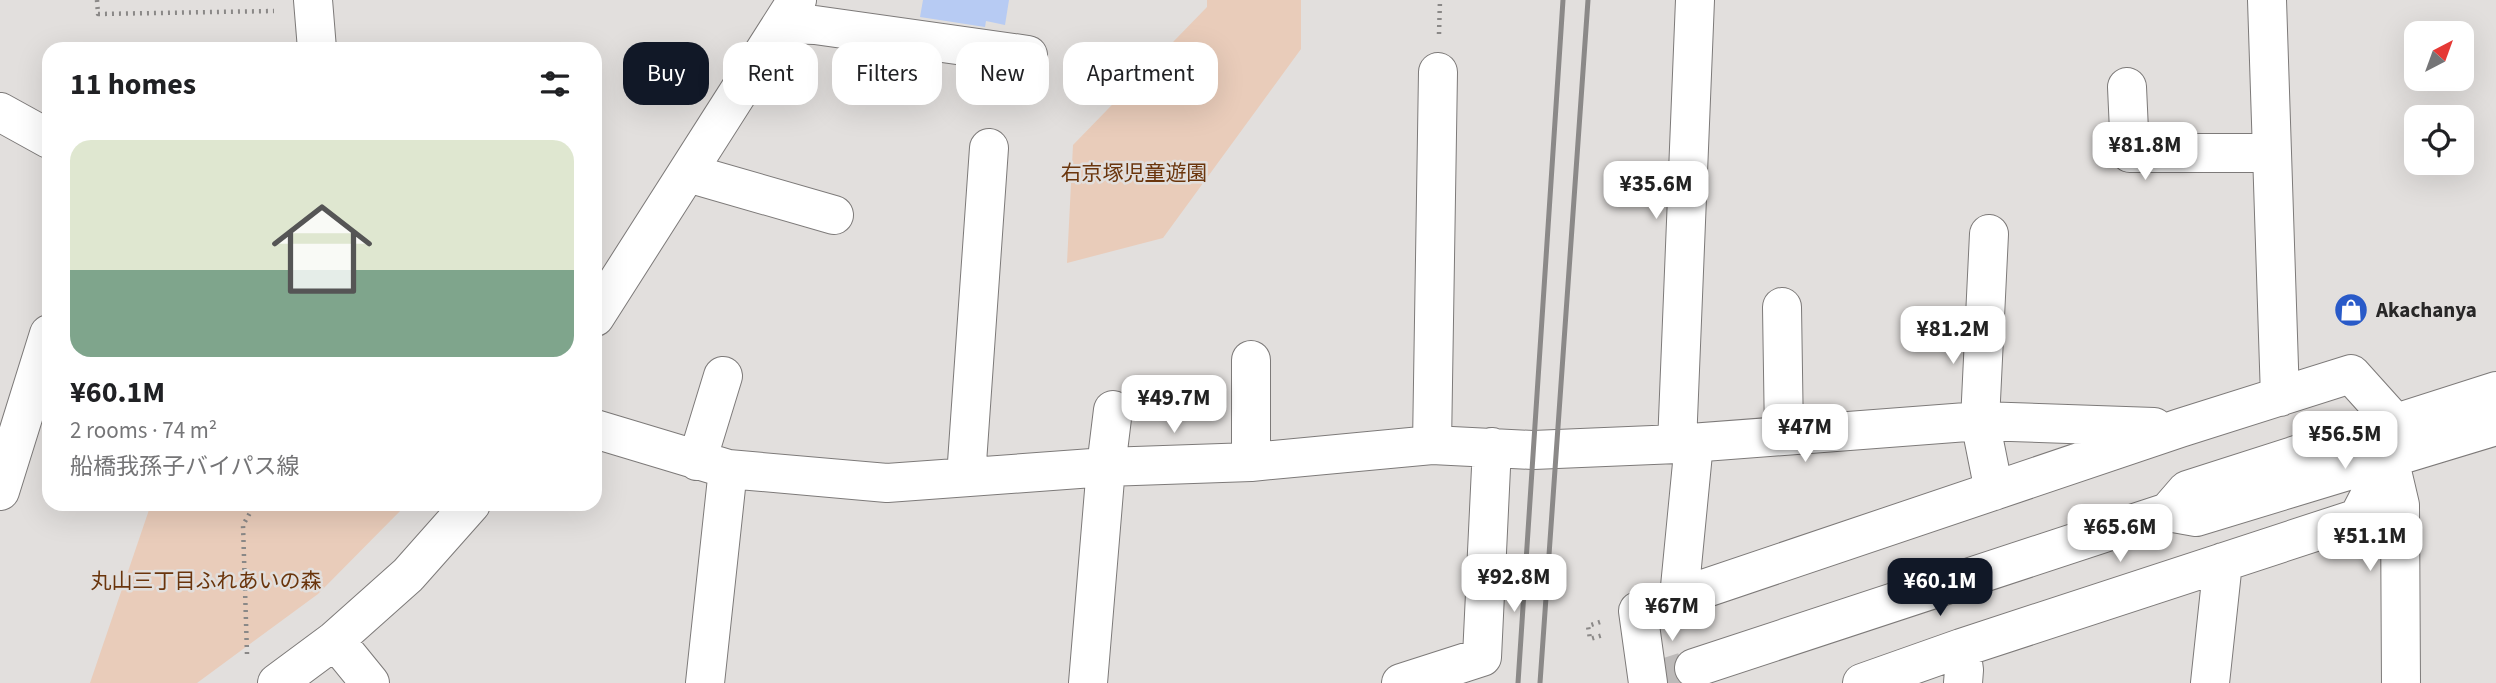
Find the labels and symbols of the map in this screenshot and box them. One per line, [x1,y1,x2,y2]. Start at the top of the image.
north arrow [2404,21,2474,91]
pin: ¥81.8M [2088,122,2202,182]
park label: 右京塚児童遊園 [1061,158,1208,188]
pin: ¥35.6M [1599,162,1713,221]
shop icon: Akachanya [2332,291,2370,329]
place label: Akachanya [2375,295,2477,325]
pin: ¥81.2M [1896,306,2010,366]
pin: ¥49.7M [1117,376,1231,435]
pin: ¥47M [1764,405,1846,464]
pin: ¥56.5M [2288,412,2402,471]
pin: ¥65.6M [2063,504,2177,564]
pin: ¥51.1M [2313,514,2427,573]
pin: ¥92.8M [1457,554,1571,614]
pin: ¥60.1M [1883,558,1997,618]
park label: 丸山三丁目ふれあいの森 [91,566,322,596]
pin: ¥67M [1631,584,1713,643]

